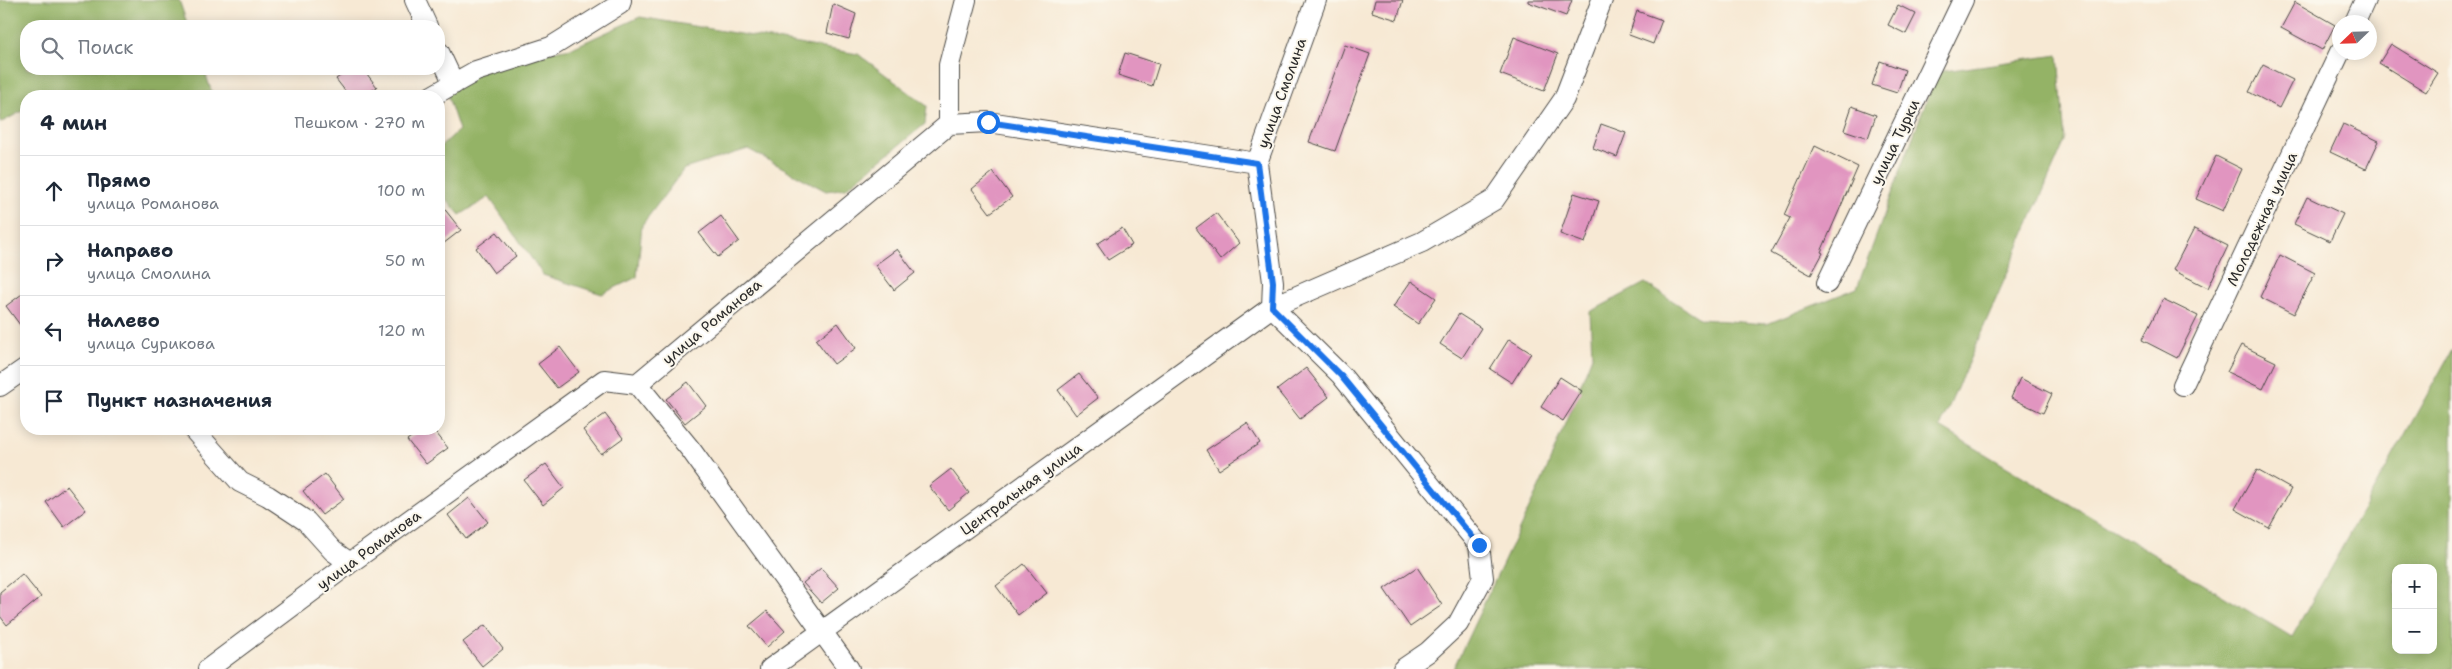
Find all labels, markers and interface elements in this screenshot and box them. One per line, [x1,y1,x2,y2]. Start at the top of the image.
north arrow [2332,15,2377,60]
search box [20,20,445,75]
icon: search [38,34,66,62]
street label: улица Смолина [1253,34,1311,151]
text: Поиск [78,35,133,60]
street label: улица Турки [1866,96,1924,188]
text: 4 мин [40,109,107,137]
route start [977,111,1000,134]
text: Пешком · 270 m [294,112,425,133]
street label: Молодежная улица [2222,148,2302,289]
text: Прямо [87,168,151,193]
icon: ahead [40,177,68,205]
text: 100 m [377,180,425,201]
text: улица Романова [87,193,219,214]
text: Направо [87,238,173,263]
icon: right [40,247,68,275]
text: 50 m [385,250,425,271]
text: улица Смолина [87,263,211,284]
street label: улица Романова [658,274,766,369]
text: Налево [87,308,160,333]
icon: left [40,317,68,345]
text: 120 m [378,320,425,341]
text: улица Сурикова [87,333,215,354]
icon: arrive [40,387,68,415]
text: Пункт назначения [87,388,272,413]
street label: Центральная улица [956,438,1086,540]
street label: улица Романова [313,505,426,594]
route end [1468,534,1491,557]
map controls [2392,564,2437,654]
button: + [2392,564,2437,609]
button: − [2392,609,2437,654]

